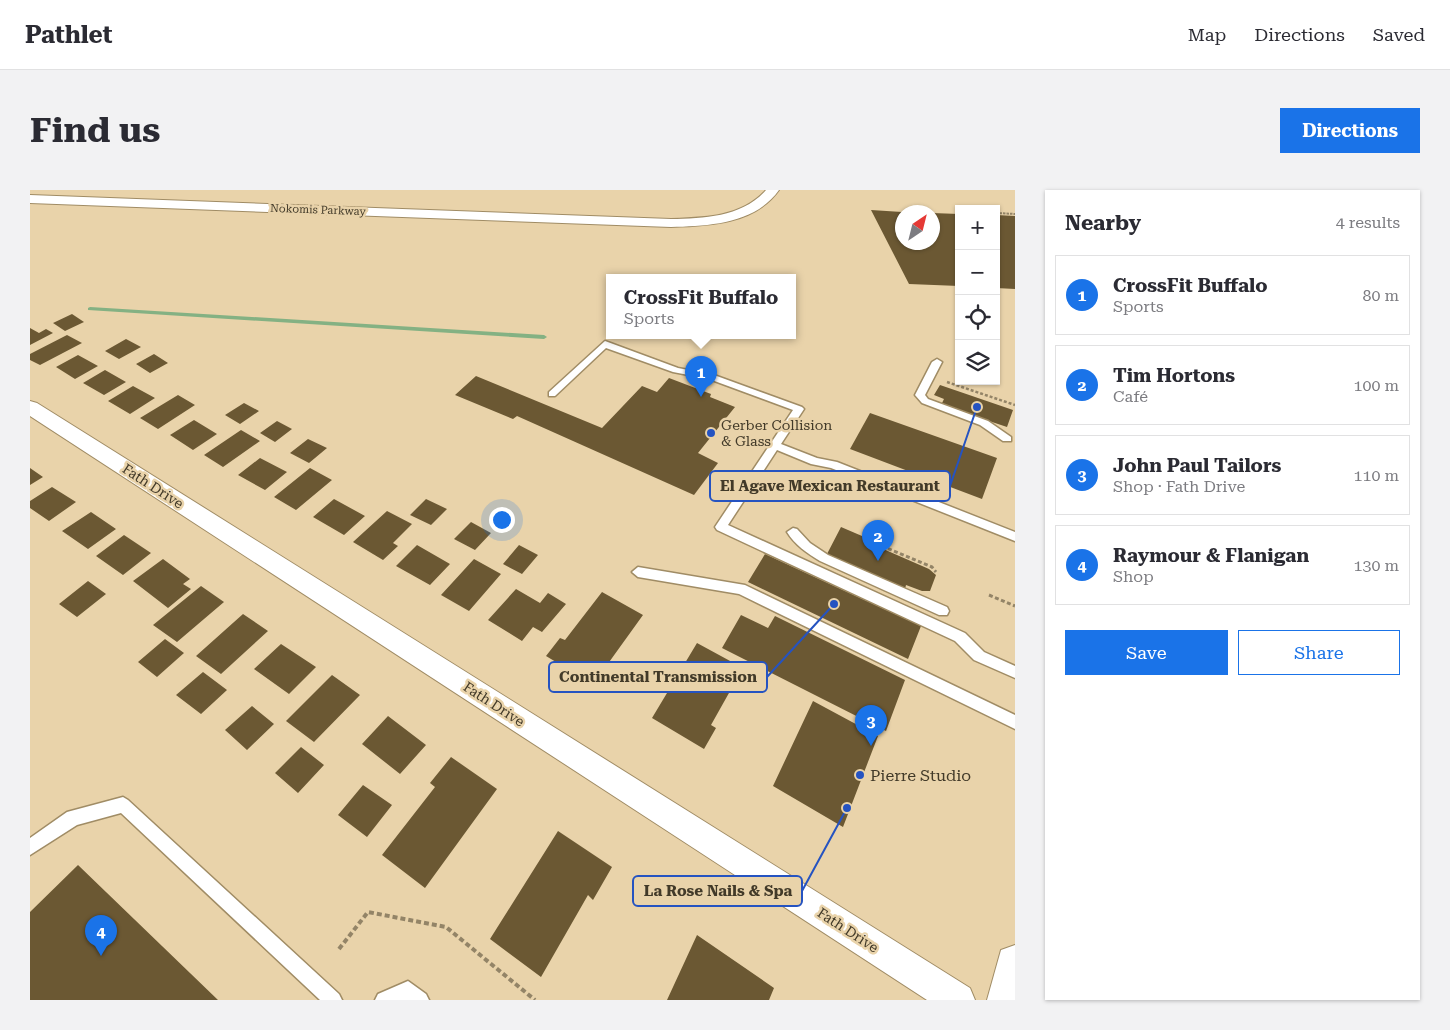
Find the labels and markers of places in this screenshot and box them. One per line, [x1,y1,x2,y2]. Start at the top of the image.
pin: 1 [685,356,717,397]
place label: Gerber Collision & Glass [721,417,832,449]
marker: Gerber Collision & Glass [705,427,717,439]
callout: El Agave Mexican Restaurant [710,471,950,501]
pin: 2 [862,520,894,561]
callout: Continental Transmission [549,662,767,692]
pin: 3 [855,705,887,746]
place label: Pierre Studio [870,766,971,785]
marker: Pierre Studio [854,769,866,781]
callout: La Rose Nails & Spa [633,876,802,906]
pin: 4 [85,915,117,956]

